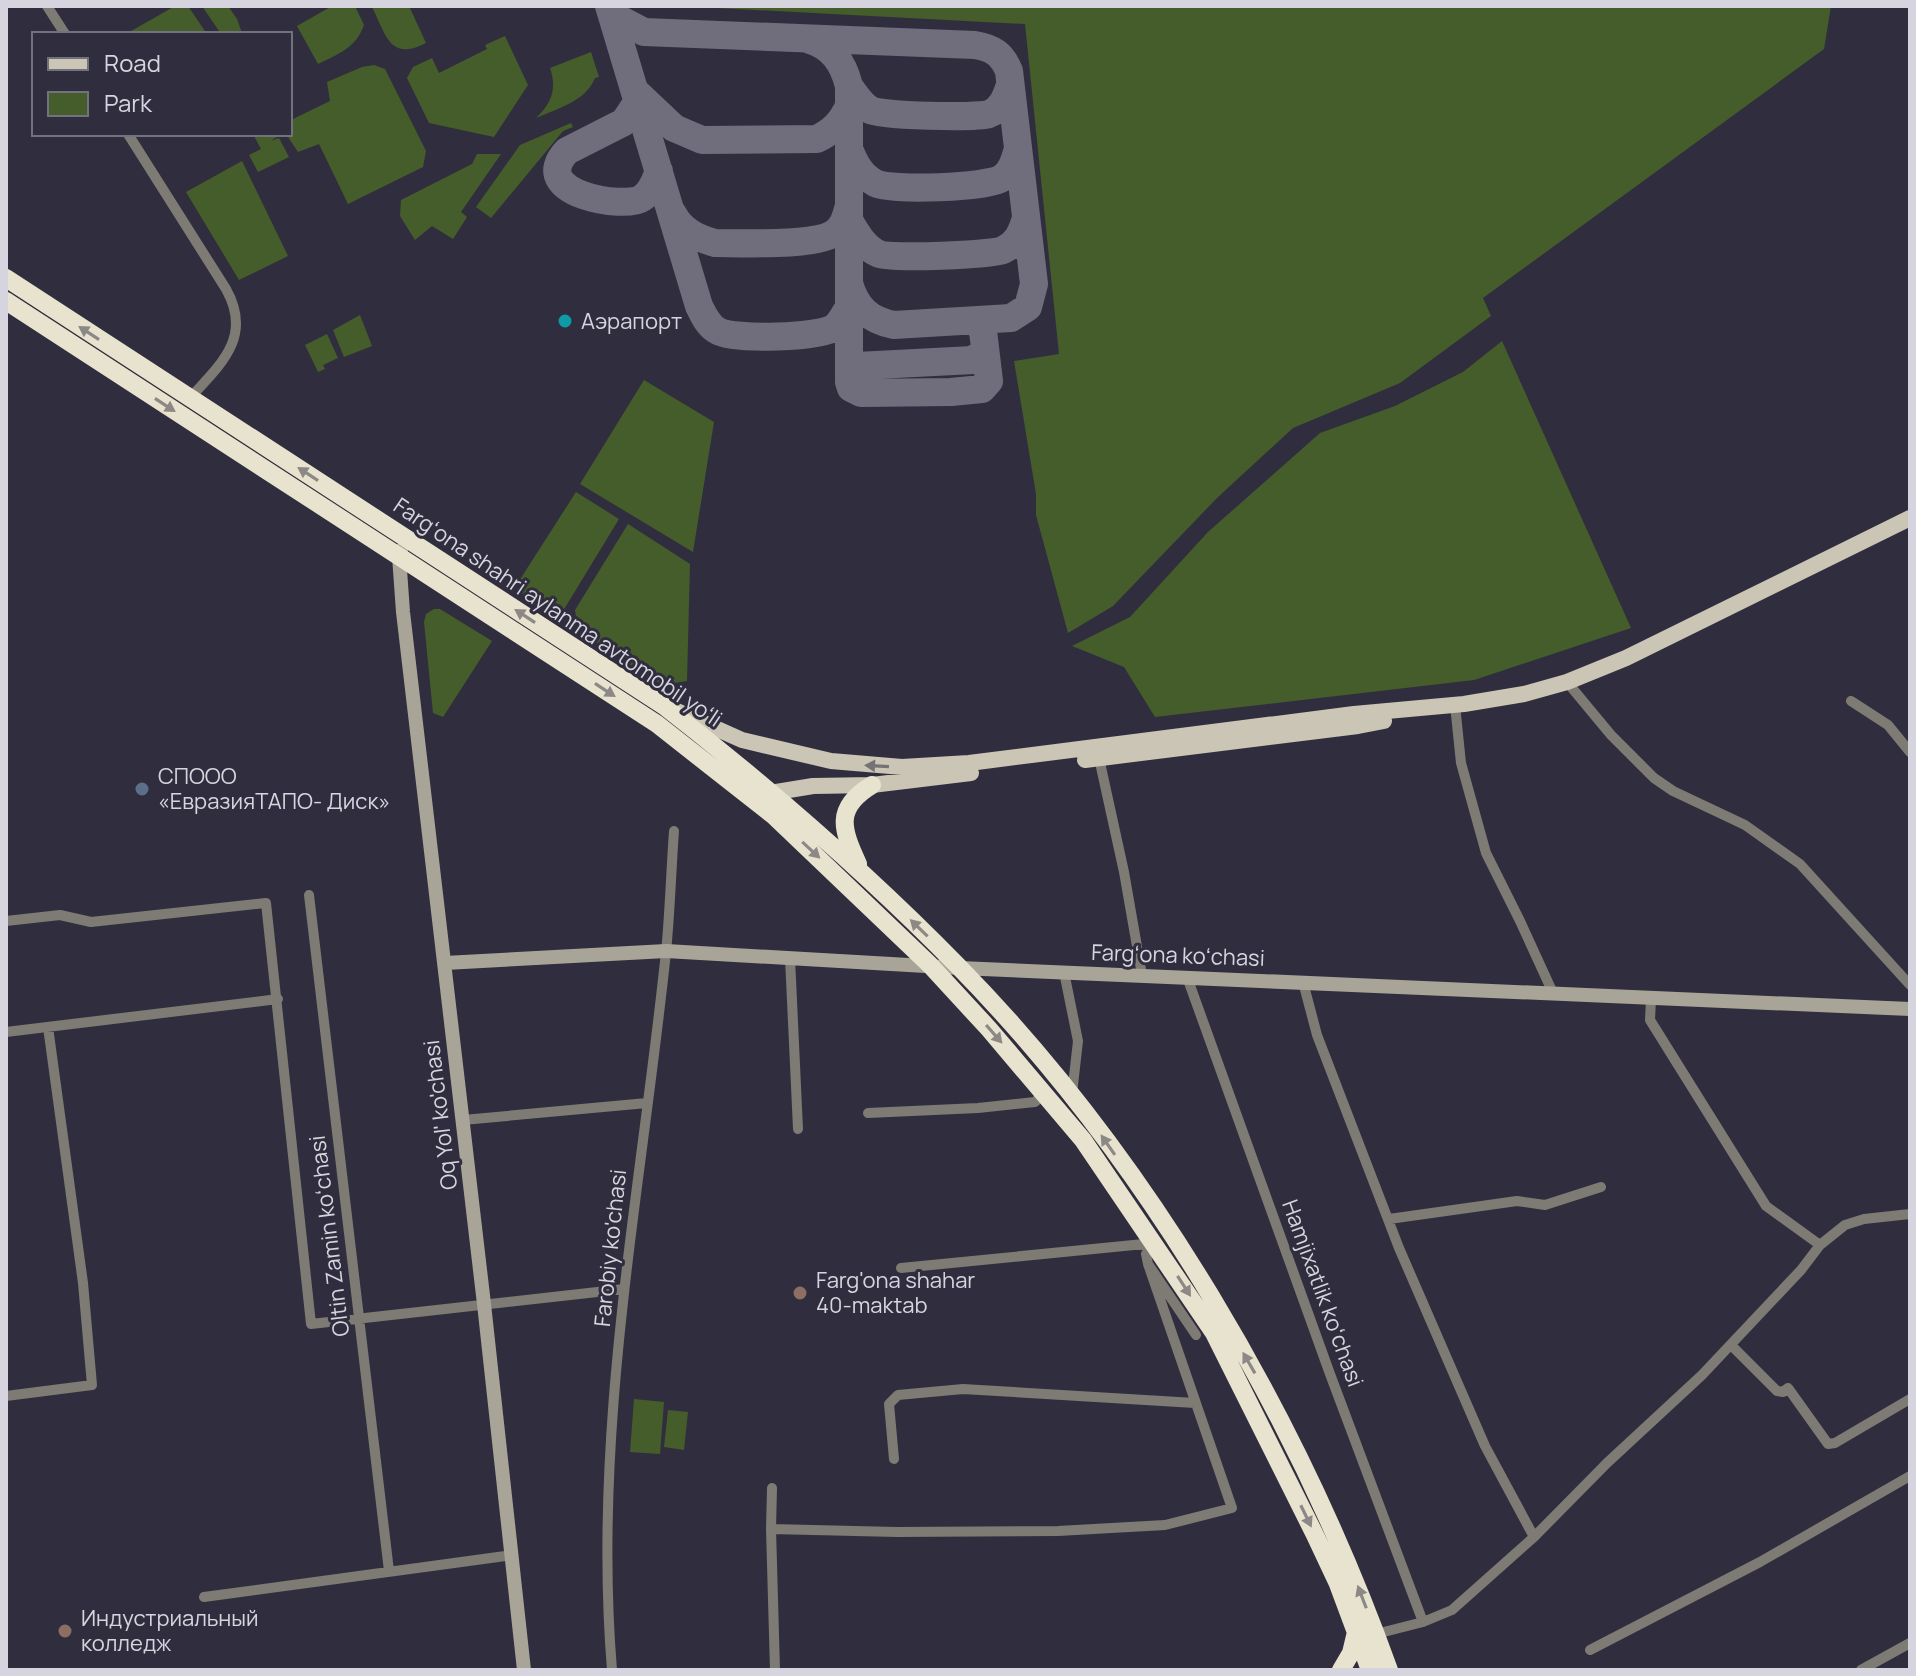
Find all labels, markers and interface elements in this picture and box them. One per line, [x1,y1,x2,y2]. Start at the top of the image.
legend [32,32,292,136]
text: Road [104,46,161,79]
text: Park [104,86,153,119]
place label: Аэрапорт [581,306,682,336]
marker: Аэрапорт [556,312,574,330]
one-way arrow [78,326,100,341]
one-way arrow [154,397,176,412]
one-way arrow [297,467,318,482]
street label: Fargʻona shahri aylanma avtomobil yoʻli [388,490,728,734]
one-way arrow [514,610,536,624]
one-way arrow [594,683,615,698]
one-way arrow [864,759,889,772]
place label: СПООО «ЕвразияТАПО- Диск» [158,761,390,816]
marker: СПООО «ЕвразияТАПО- Диск» [133,780,151,798]
one-way arrow [801,840,820,858]
one-way arrow [910,919,929,938]
street label: Fargʻona koʻchasi [1091,937,1265,973]
one-way arrow [984,1025,1002,1044]
street label: Oq Yol' ko'chasi [416,1038,464,1192]
street label: Oltin Zamin koʻchasi [302,1134,356,1338]
one-way arrow [1101,1134,1116,1155]
street label: Farobiy ko'chasi [587,1168,633,1328]
street label: Hamjixatlik koʻchasi [1275,1195,1371,1391]
place label: Farg'ona shahar 40-maktab [816,1265,975,1320]
one-way arrow [1176,1276,1191,1297]
marker: Farg'ona shahar 40-maktab [791,1284,809,1302]
one-way arrow [1243,1352,1257,1374]
one-way arrow [1299,1504,1313,1527]
one-way arrow [1355,1585,1368,1609]
place label: Индустриальный колледж [81,1603,259,1658]
marker: Индустриальный колледж [56,1622,74,1640]

